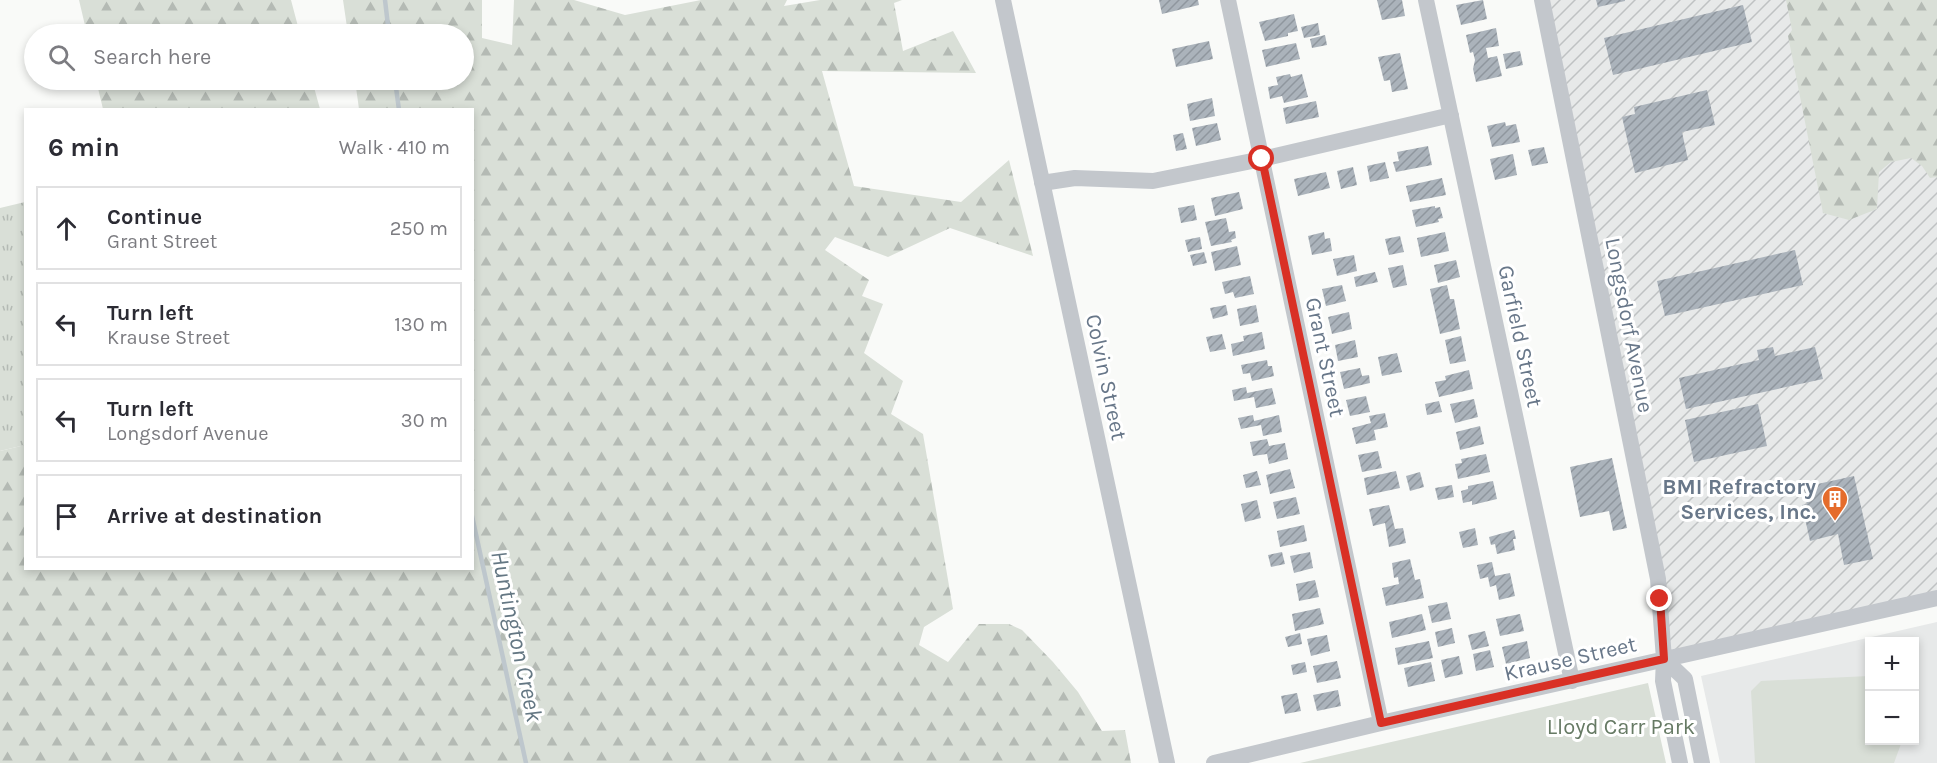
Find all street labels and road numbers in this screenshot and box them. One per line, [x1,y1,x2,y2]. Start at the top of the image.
street label: Longsdorf Avenue [1599,235,1659,415]
street label: Garfield Street [1492,263,1548,410]
street label: Grant Street [1300,295,1350,419]
street label: Colvin Street [1080,312,1132,443]
street label: Krause Street [1501,631,1639,687]

